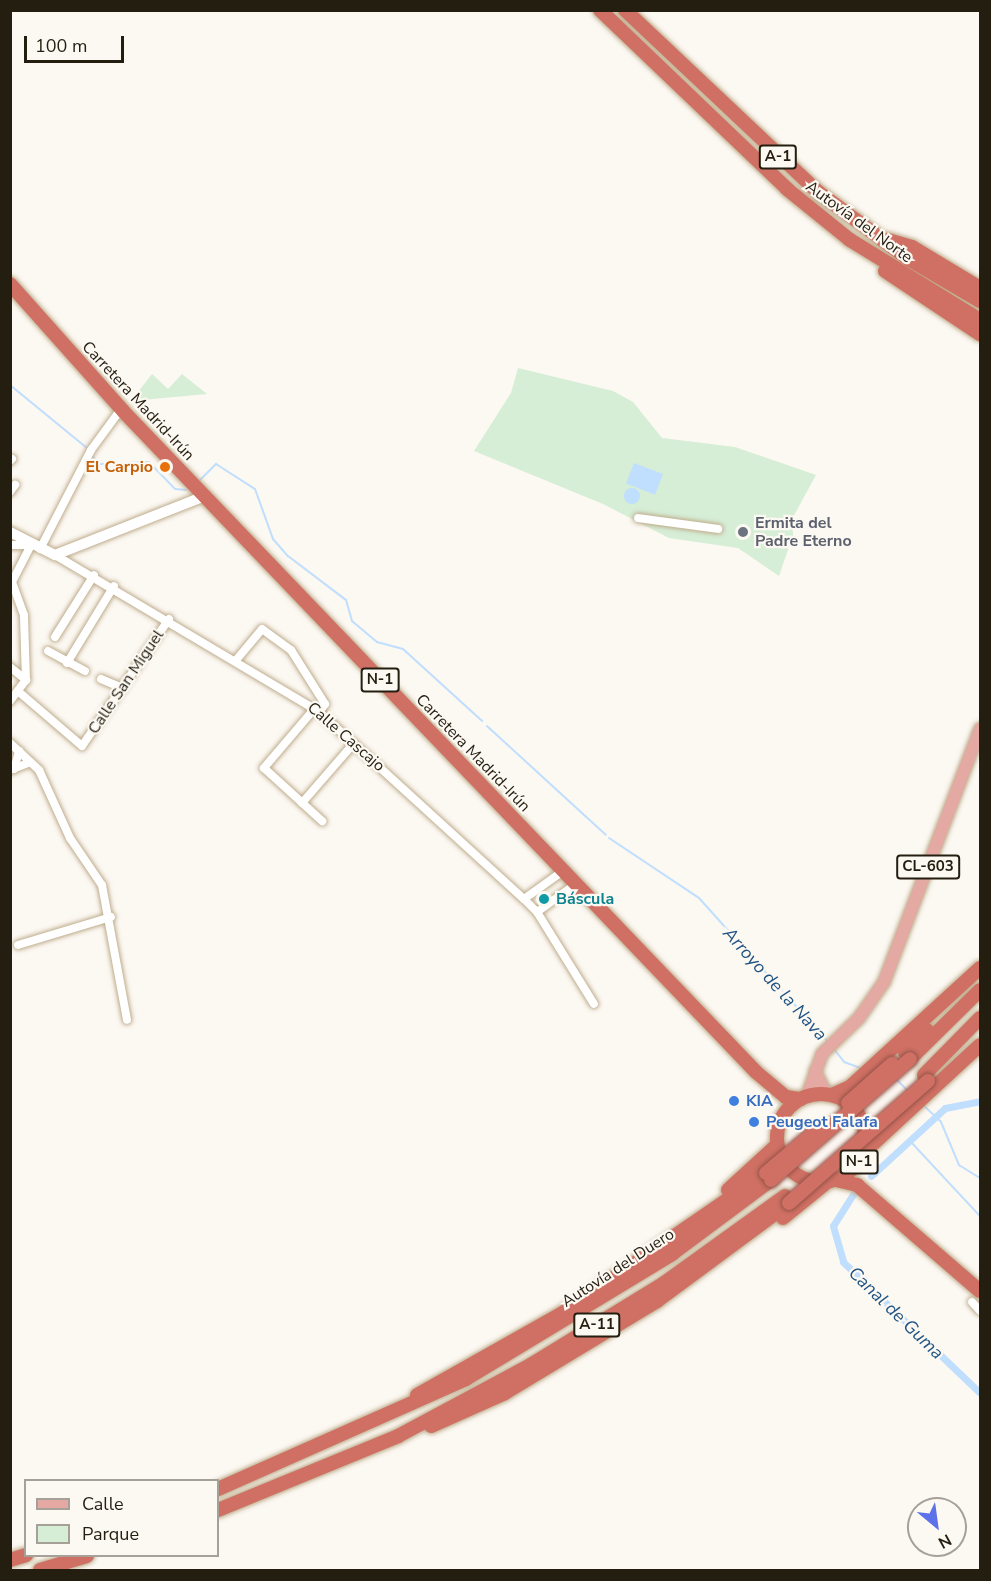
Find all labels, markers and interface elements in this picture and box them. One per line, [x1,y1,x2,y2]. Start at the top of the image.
scale bar [27,24,128,62]
text: 100 m [35,34,87,58]
road number: A-1 [758,145,798,169]
street label: Autovía del Norte [802,177,916,267]
street label: Carretera Madrid-Irún [78,337,198,465]
place label: El Carpio [86,457,153,477]
marker: El Carpio [158,460,172,474]
place label: Ermita del Padre Eterno [755,513,852,551]
marker: Ermita del Padre Eterno [736,525,750,539]
street label: Calle San Miguel [84,626,168,738]
road number: N-1 [360,668,400,692]
street label: Carretera Madrid-Irún [412,690,534,816]
street label: Calle Cascajo [303,698,389,776]
road number: CL-603 [895,855,961,879]
place label: Báscula [556,889,614,909]
marker: Báscula [537,892,551,906]
water label: Arroyo de la Nava [718,923,832,1045]
place label: KIA [746,1091,773,1111]
marker: KIA [727,1094,741,1108]
place label: Peugeot Falafa [766,1112,878,1132]
marker: Peugeot Falafa [747,1115,761,1129]
road number: N-1 [840,1150,878,1174]
street label: Autovía del Duero [558,1225,678,1311]
water label: Canal de Guma [844,1262,948,1364]
road number: A-11 [573,1313,621,1337]
legend [24,1479,219,1557]
text: Calle [82,1492,124,1516]
north arrow [907,1497,967,1557]
text: Parque [82,1522,139,1546]
text: N [934,1528,955,1554]

